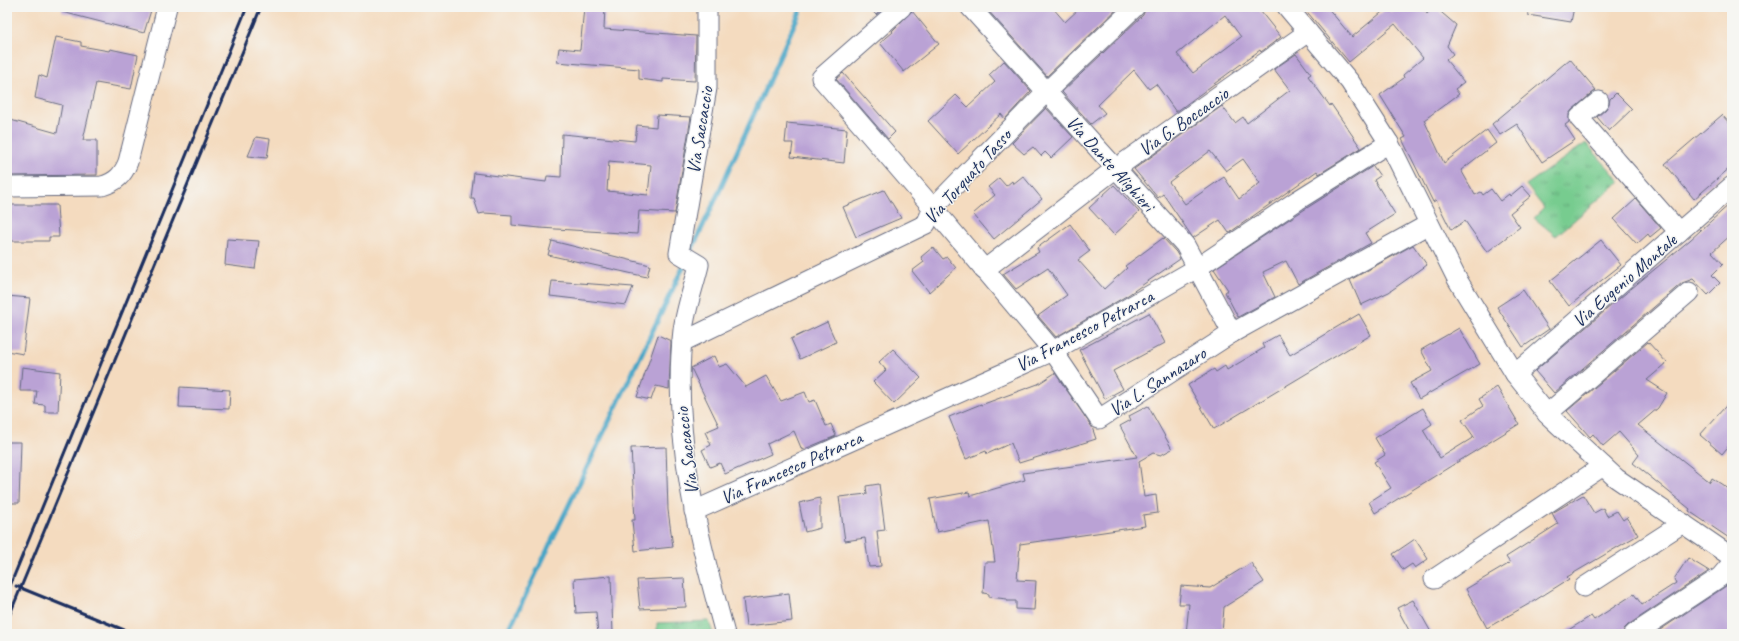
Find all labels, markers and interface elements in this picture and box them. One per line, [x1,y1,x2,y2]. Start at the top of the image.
street label: Via G. Boccaccio [1134,81,1234,162]
street label: Via Saccaccio [681,84,719,175]
street label: Via Dante Alighieri [1061,111,1161,219]
street label: Via Torquato Tasso [919,122,1018,229]
street label: Via Eugenio Montale [1567,228,1683,333]
street label: Via Francesco Petrarca [1012,284,1159,377]
street label: Via L. Sannazaro [1104,341,1212,422]
street label: Via Saccaccio [670,405,704,496]
street label: Via Francesco Petrarca [717,425,867,510]

